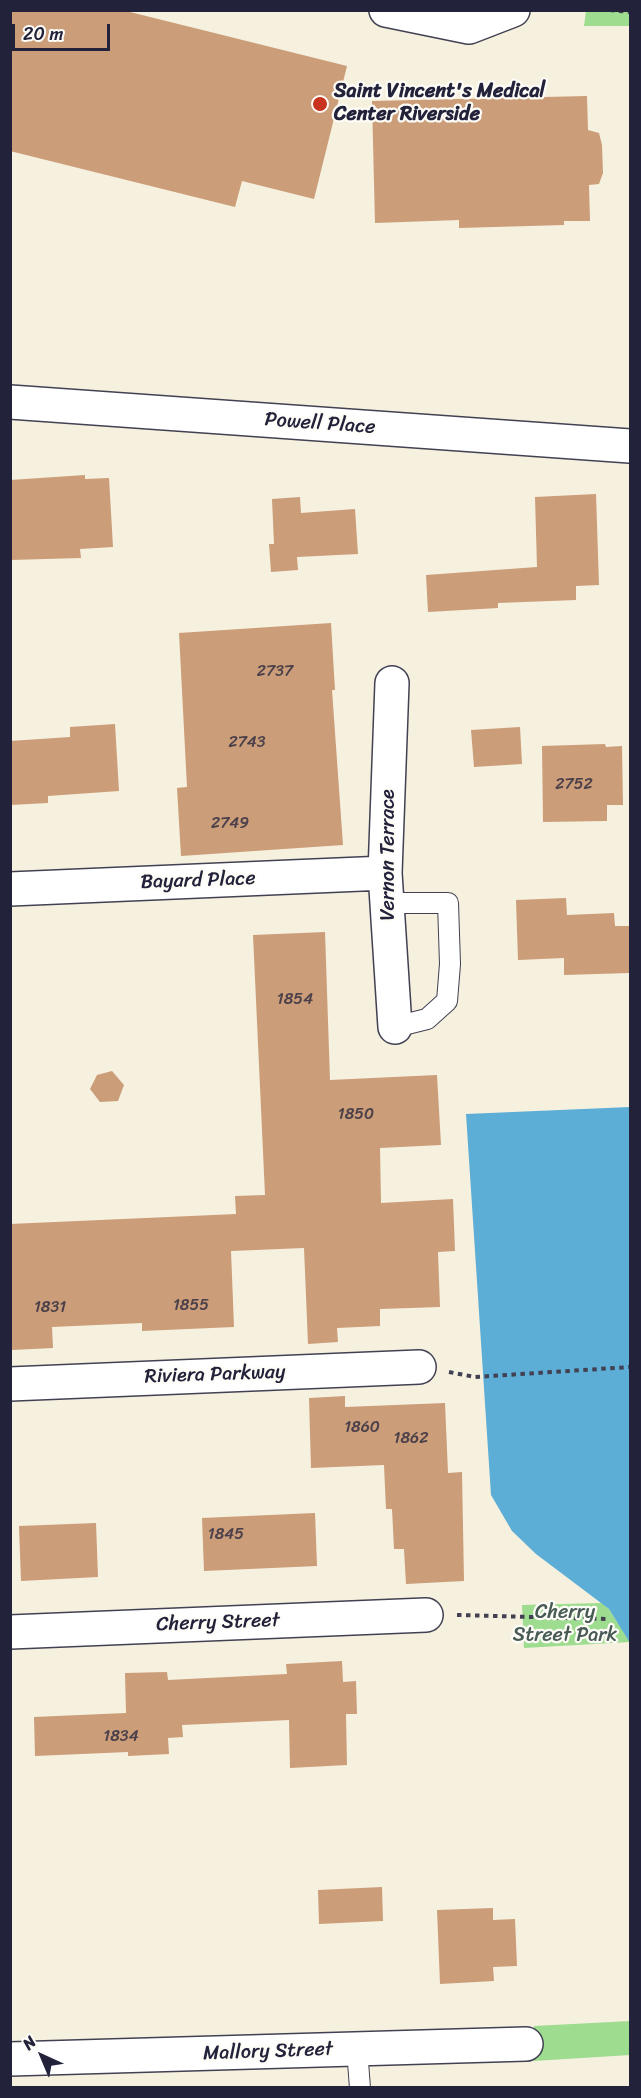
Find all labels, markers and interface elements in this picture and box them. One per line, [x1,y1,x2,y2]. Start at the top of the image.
scale bar [15,12,112,50]
text: 20 m [23,18,63,50]
place label: Saint Vincent's Medical Center Riverside [334,80,545,127]
marker: Saint Vincent's Medical Center Riverside [311,95,329,113]
street label: Powell Place [264,408,376,440]
house number: 2737 [257,662,293,682]
house number: 2743 [228,733,266,753]
house number: 2752 [555,775,593,795]
street label: Vernon Terrace [377,789,401,921]
house number: 2749 [211,814,249,834]
street label: Bayard Place [140,867,256,895]
house number: 1854 [277,990,313,1010]
house number: 1850 [338,1105,374,1125]
house number: 1855 [173,1296,209,1316]
house number: 1831 [34,1298,66,1318]
street label: Riviera Parkway [144,1361,286,1389]
house number: 1860 [344,1418,380,1438]
house number: 1862 [394,1429,428,1449]
house number: 1845 [208,1525,244,1545]
park label: Cherry Street Park [513,1601,617,1648]
street label: Cherry Street [156,1609,280,1637]
house number: 1834 [103,1727,139,1747]
north arrow [12,2026,72,2086]
text: N [15,2028,43,2057]
street label: Mallory Street [203,2038,333,2066]

